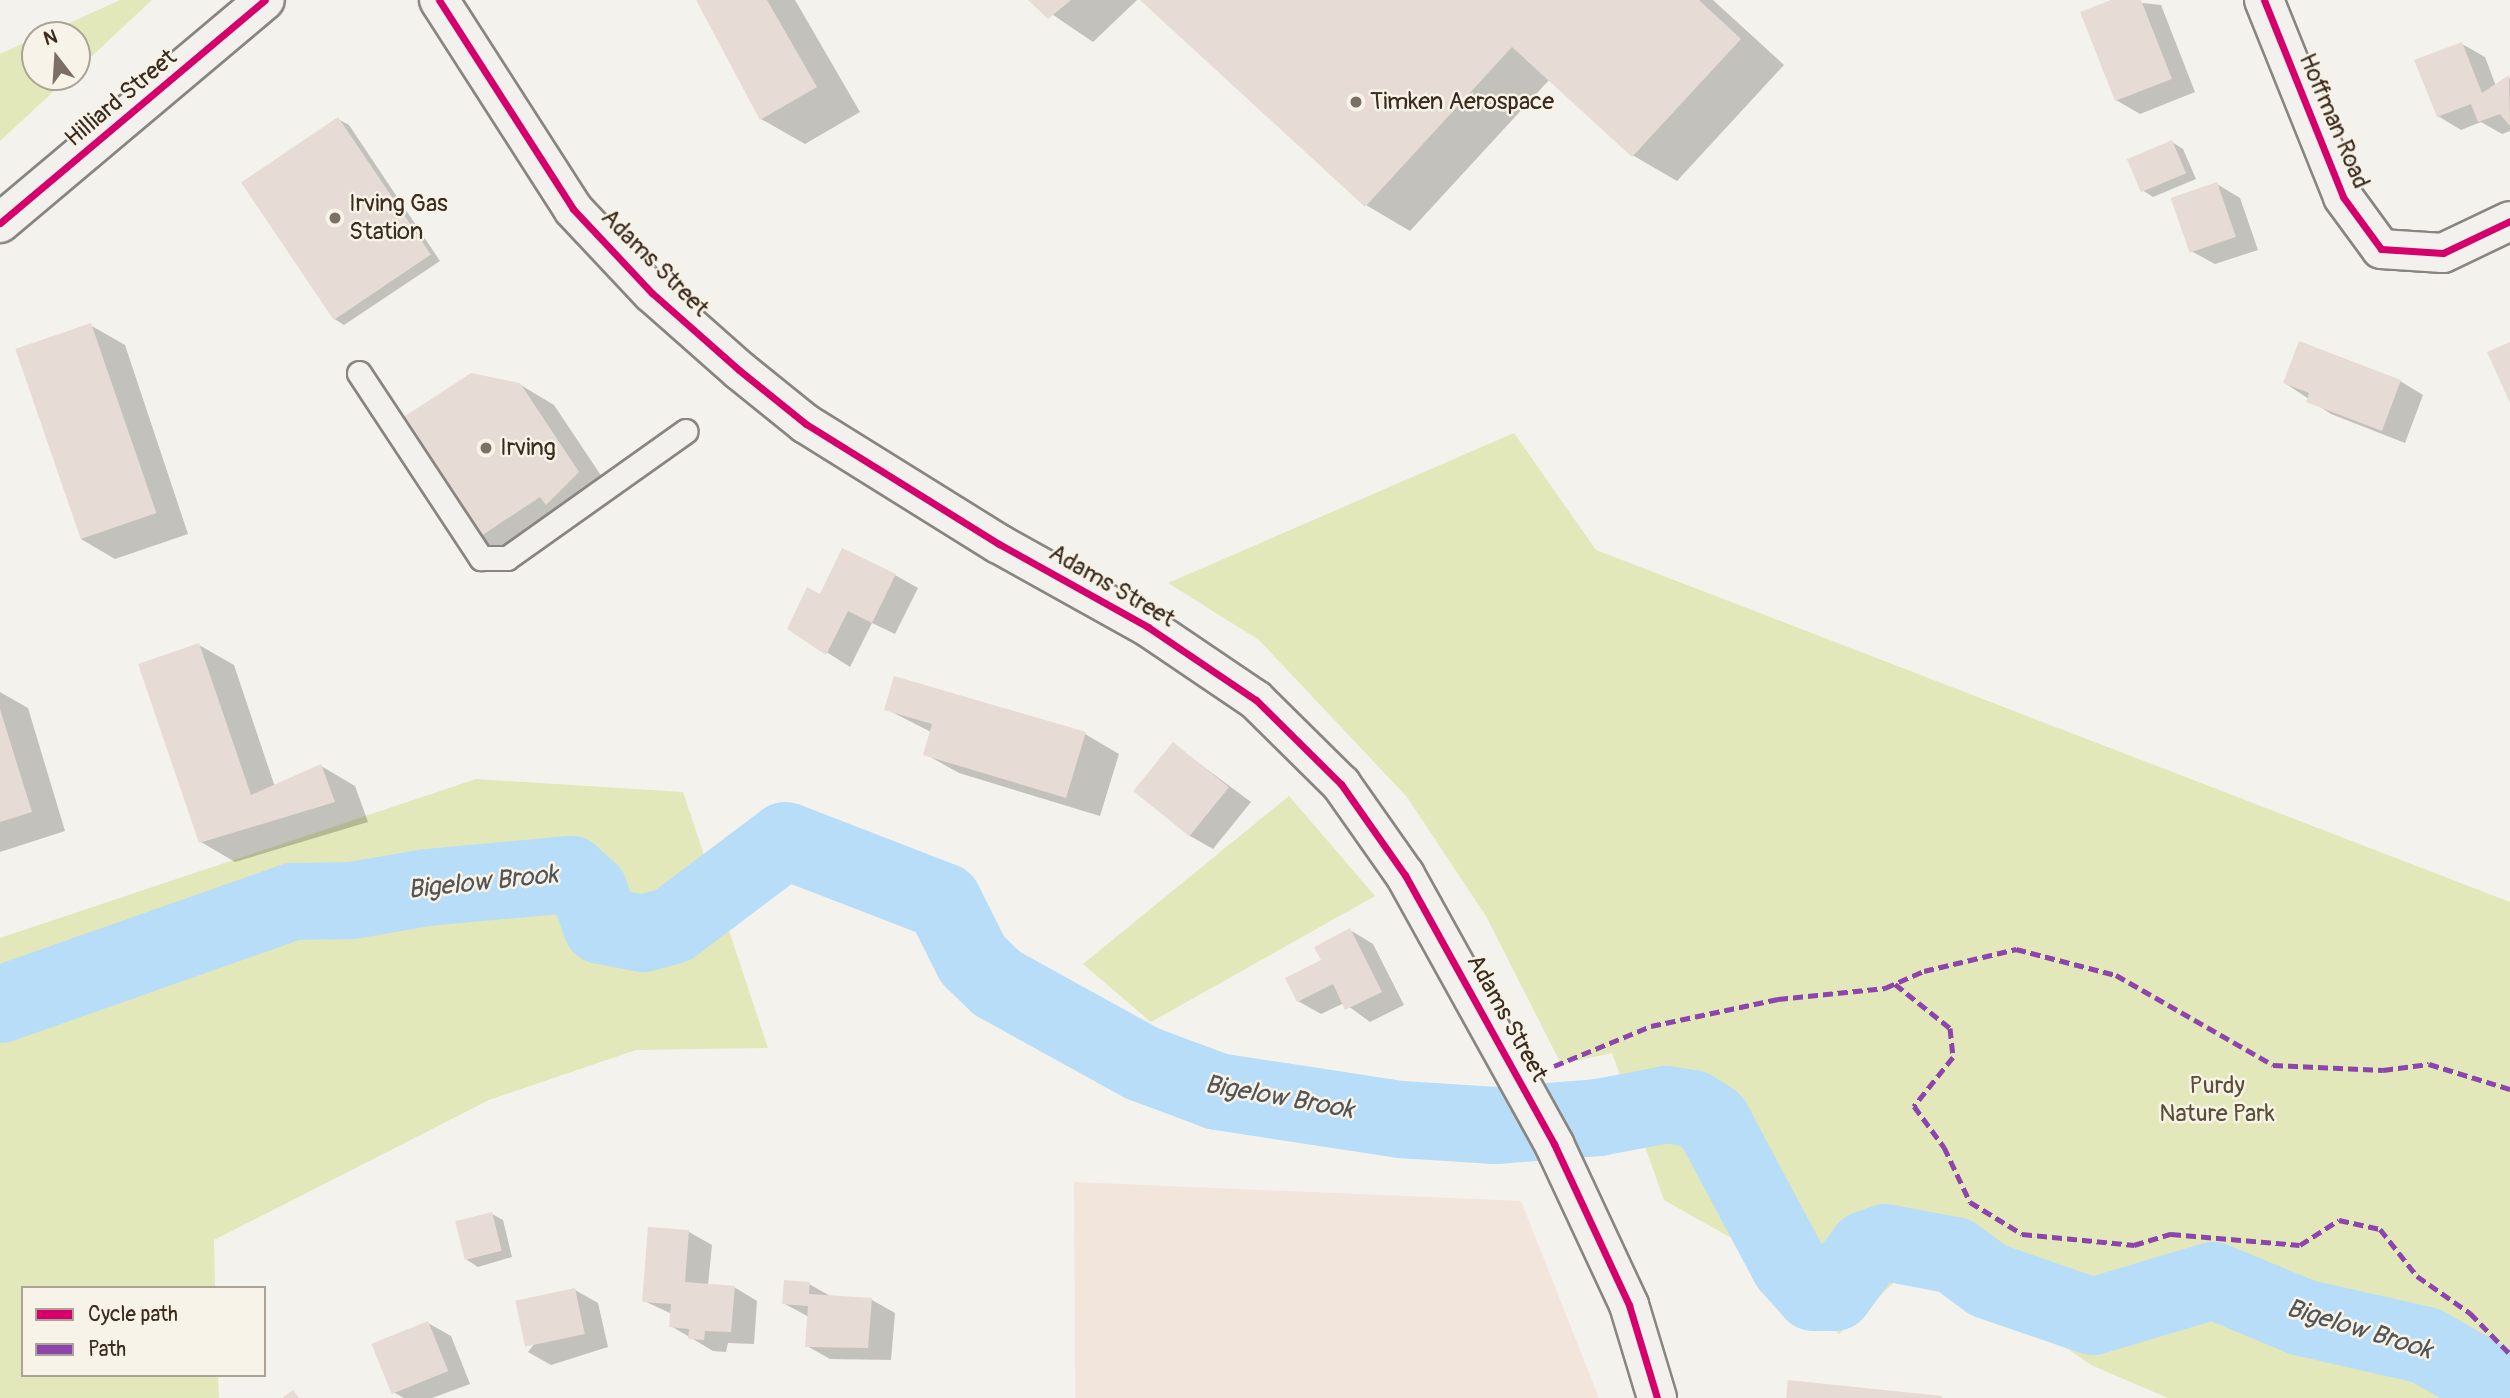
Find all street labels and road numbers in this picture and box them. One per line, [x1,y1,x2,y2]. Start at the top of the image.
street label: Hilliard Street [59,43,183,153]
street label: Hoffman Road [2293,49,2375,193]
street label: Adams Street [595,203,715,323]
street label: Adams Street [1044,538,1180,634]
street label: Adams Street [1460,950,1554,1086]

